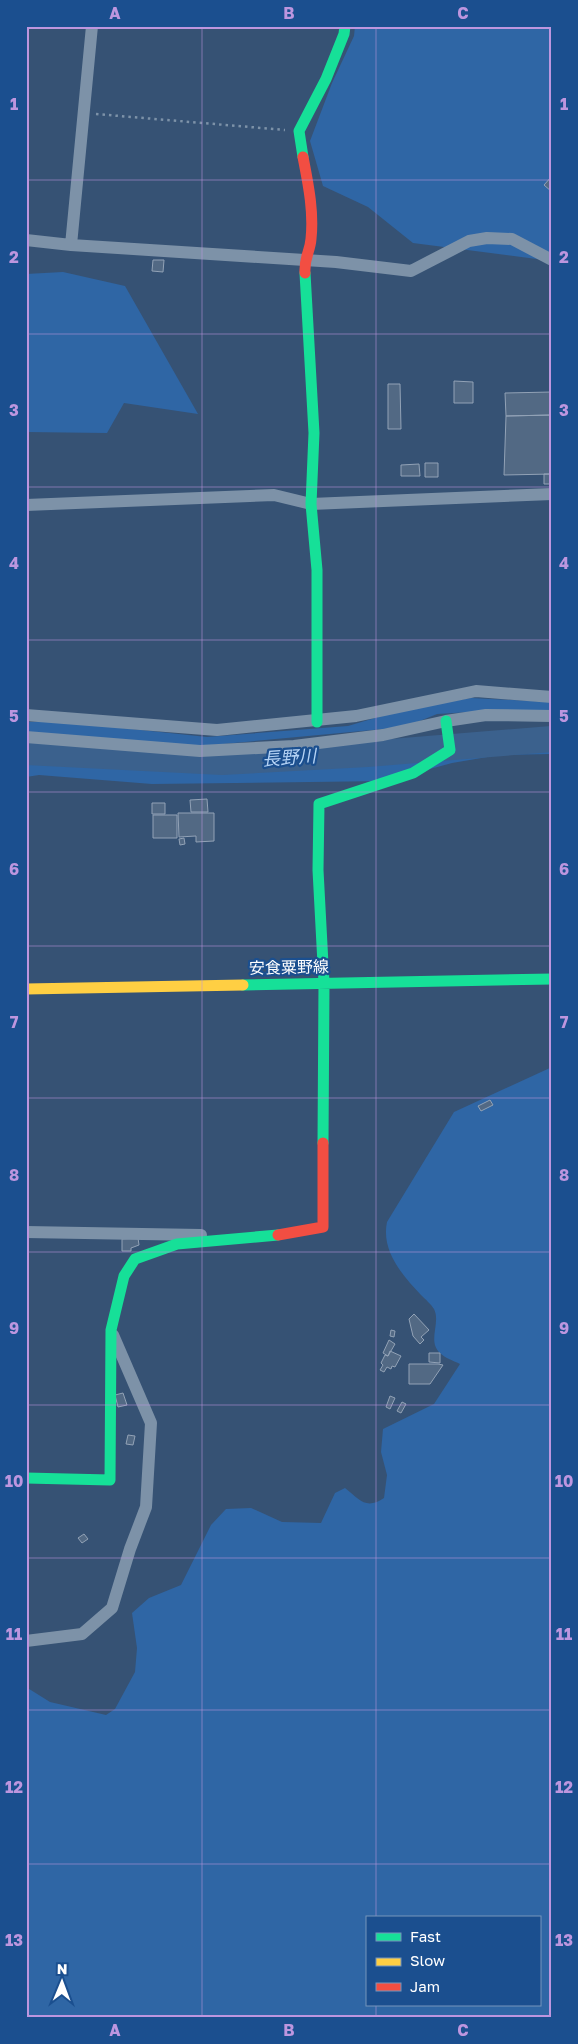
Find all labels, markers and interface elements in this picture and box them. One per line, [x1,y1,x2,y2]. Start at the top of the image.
text: A [109,3,121,23]
text: B [283,3,295,23]
text: C [457,3,469,23]
text: 1 [10,94,18,114]
text: 1 [560,94,568,114]
text: 2 [9,247,19,267]
text: 2 [559,247,569,267]
text: 3 [9,400,19,420]
text: 3 [559,400,569,420]
text: 4 [9,553,19,573]
text: 4 [559,553,569,573]
text: 5 [9,706,19,726]
text: 5 [559,706,569,726]
water label: 長野川 [261,744,319,770]
text: 6 [9,859,19,879]
text: 6 [559,859,569,879]
street label: 安食粟野線 [249,956,329,978]
text: 7 [10,1012,19,1032]
text: 7 [560,1012,569,1032]
text: 8 [9,1165,19,1185]
text: 8 [559,1165,569,1185]
text: 9 [9,1318,19,1338]
text: 9 [559,1318,569,1338]
text: 10 [5,1471,23,1491]
text: 10 [555,1471,573,1491]
text: 11 [6,1624,22,1644]
text: 11 [556,1624,572,1644]
text: 12 [5,1777,23,1797]
text: 12 [555,1777,573,1797]
legend [366,1916,540,2006]
text: Fast [410,1927,441,1945]
text: 13 [5,1930,23,1950]
text: 13 [555,1930,573,1950]
text: Slow [410,1951,445,1969]
north arrow [38,1956,88,2006]
text: N [57,1960,68,1977]
text: Jam [410,1977,440,1995]
text: A [109,2020,121,2040]
text: B [283,2020,295,2040]
text: C [457,2020,469,2040]

